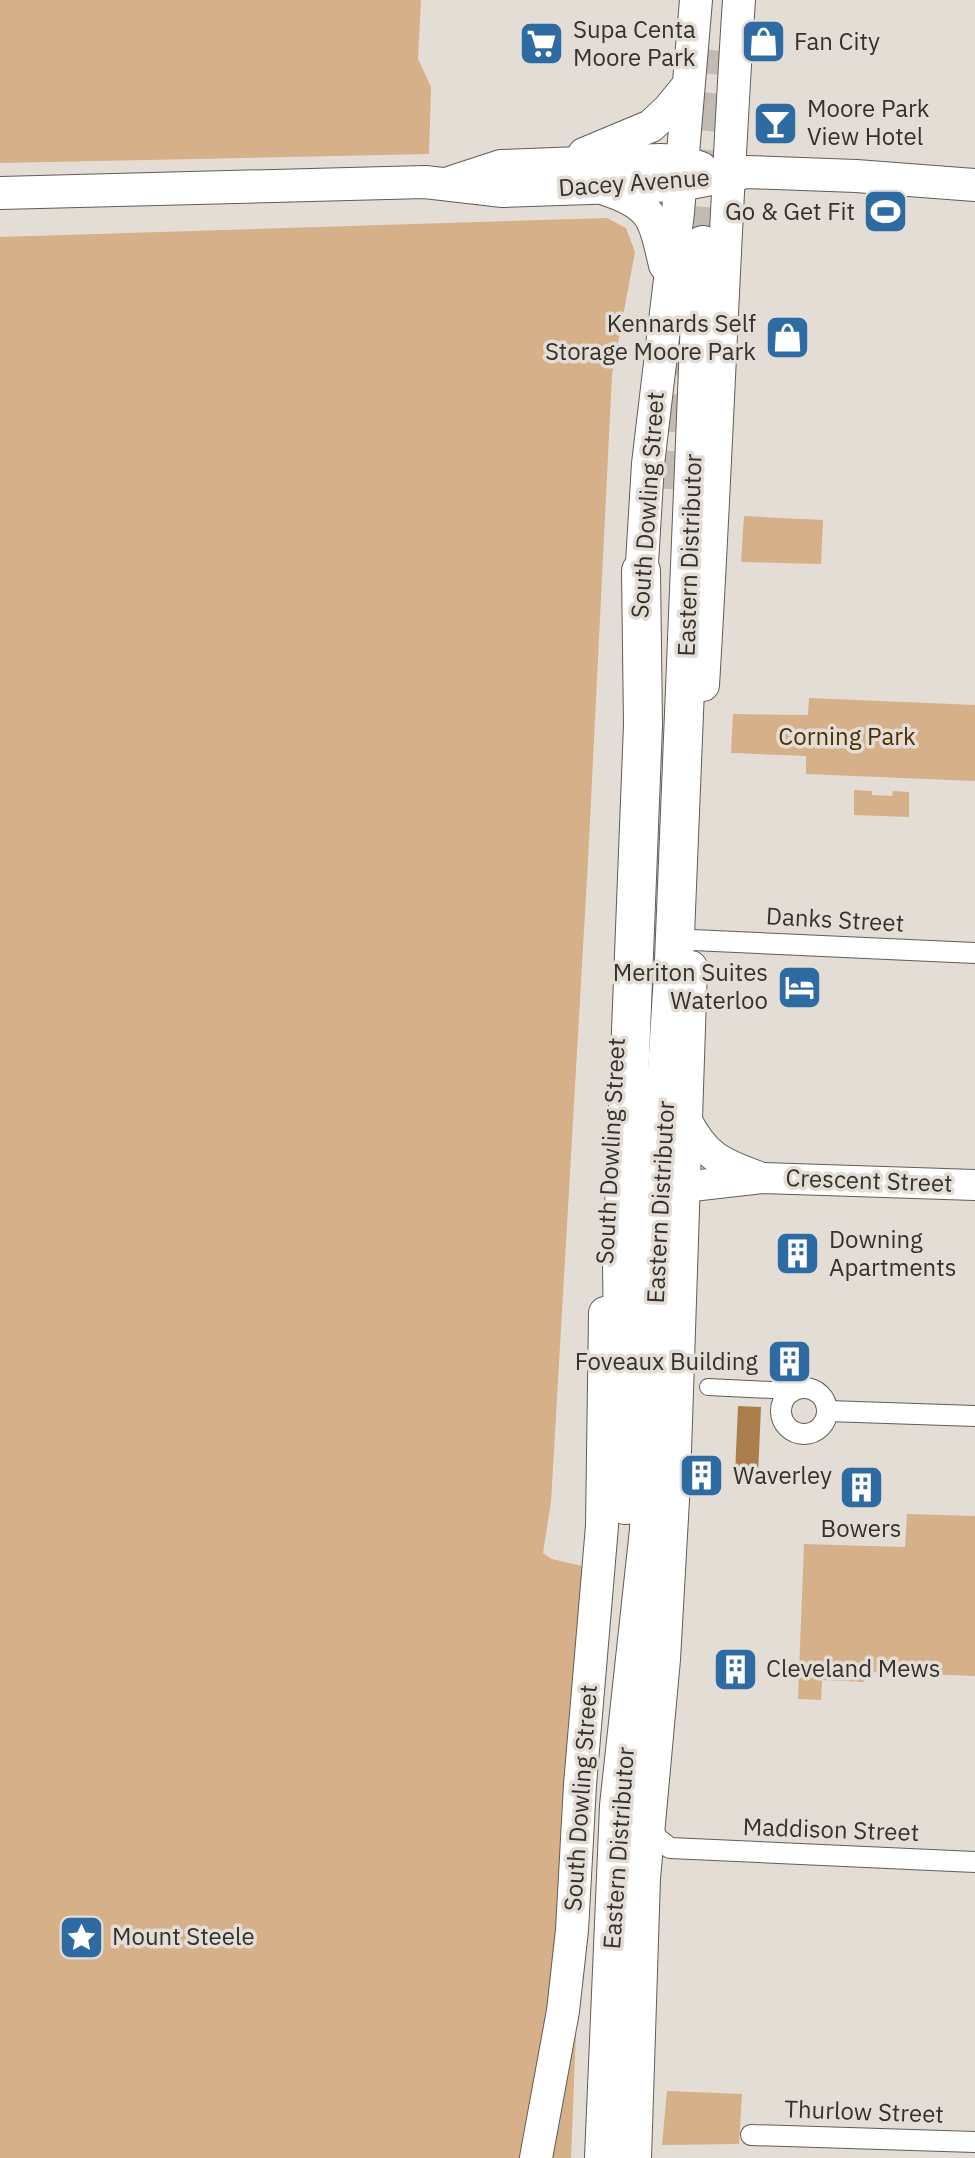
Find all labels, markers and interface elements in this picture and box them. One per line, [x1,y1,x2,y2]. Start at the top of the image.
place label: Supa Centa Moore Park [573,13,696,73]
shop icon: Fan City [739,18,787,66]
supermarket icon: Supa Centa Moore Park [518,20,566,68]
place label: Fan City [794,25,880,57]
place label: Moore Park View Hotel [807,92,930,152]
bar icon: Moore Park View Hotel [752,99,800,147]
street label: Dacey Avenue [557,161,711,203]
sports icon: Go & Get Fit [862,188,910,236]
place label: Go & Get Fit [725,195,855,227]
place label: Kennards Self Storage Moore Park [545,307,756,367]
shop icon: Kennards Self Storage Moore Park [763,314,811,362]
street label: South Dowling Street [623,391,671,619]
street label: Eastern Distributor [669,453,709,657]
park label: Corning Park [778,720,916,752]
street label: Danks Street [765,899,905,939]
place label: Meriton Suites Waterloo [613,956,768,1016]
hotel icon: Meriton Suites Waterloo [775,963,823,1011]
street label: South Dowling Street [588,1037,632,1265]
street label: Eastern Distributor [639,1100,681,1304]
street label: Crescent Street [785,1161,953,1199]
place label: Downing Apartments [829,1223,956,1283]
building icon: Downing Apartments [774,1230,822,1278]
building icon: Foveaux Building [765,1338,813,1386]
place label: Foveaux Building [575,1345,758,1377]
building icon: Waverley [678,1452,726,1500]
place label: Waverley [733,1459,832,1491]
building icon: Bowers [837,1463,885,1511]
place label: Bowers [821,1512,901,1544]
building icon: Cleveland Mews [711,1645,759,1693]
place label: Cleveland Mews [766,1652,940,1684]
street label: South Dowling Street [556,1684,604,1912]
street label: Eastern Distributor [595,1745,641,1950]
street label: Maddison Street [742,1810,920,1848]
place icon: Mount Steele [57,1913,105,1961]
place label: Mount Steele [112,1920,255,1952]
street label: Thurlow Street [784,2092,944,2130]

